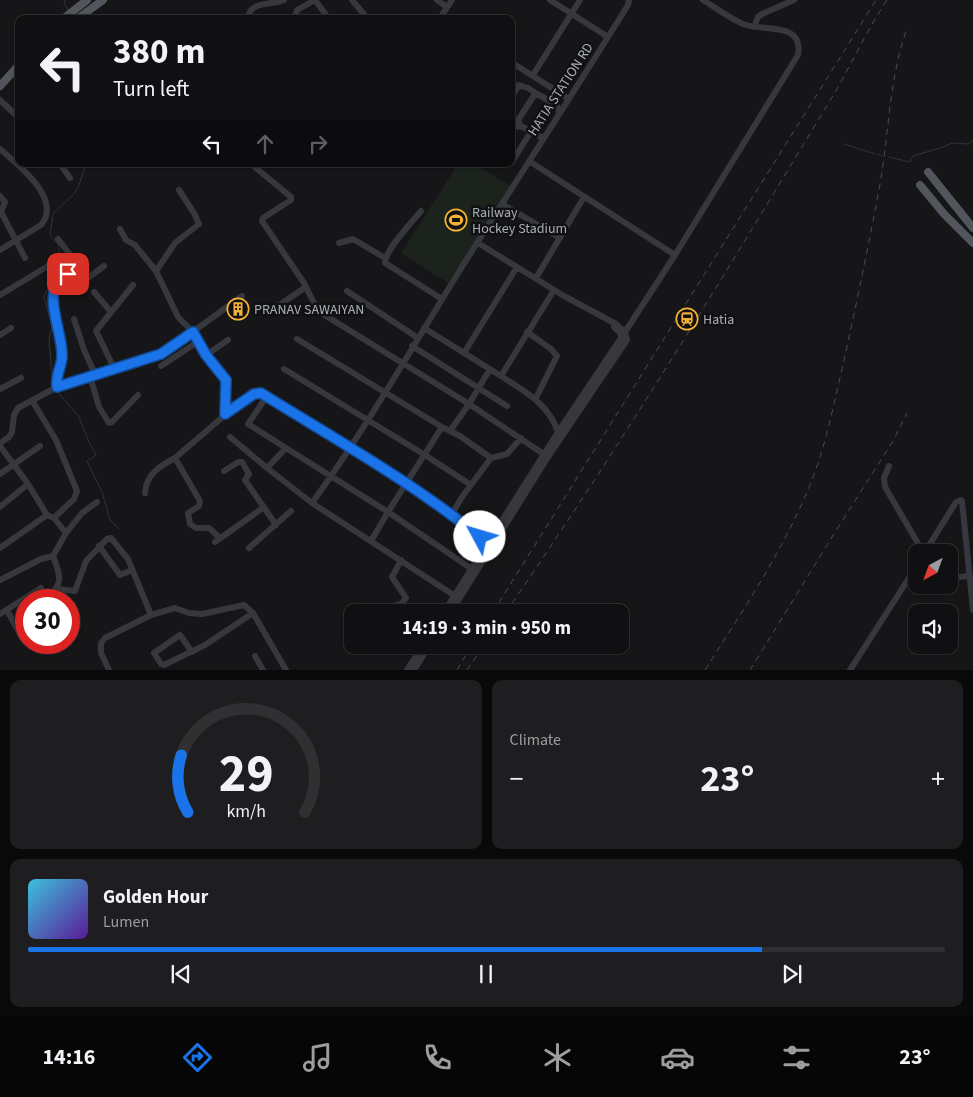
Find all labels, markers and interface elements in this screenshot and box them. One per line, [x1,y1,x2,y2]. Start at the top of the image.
text: 380 m [113,27,205,77]
icon: left [30,35,95,100]
street label: HATIA STATION RD [523,39,598,140]
text: Turn left [113,73,189,105]
icon: left [198,130,226,158]
icon: ahead [251,130,279,158]
icon: right [304,130,332,158]
place label: Railway Hockey Stadium [472,203,567,239]
sports icon: Railway Hockey Stadium [444,208,468,232]
pin [47,253,89,295]
icon: arrive [54,260,82,288]
building icon: PRANAV SAWAIYAN [226,297,250,321]
place label: PRANAV SAWAIYAN [254,300,364,320]
station icon: Hatia [675,307,699,331]
place label: Hatia [703,310,734,330]
position arrow [453,510,505,562]
north arrow [908,544,958,594]
map controls [908,544,958,654]
speed limit sign: 30 [15,589,80,654]
button: sound [908,604,958,654]
text: 14:19 · 3 min · 950 m [402,615,571,642]
text: Climate [510,729,561,751]
text: 29 [218,738,273,812]
text: 23° [700,752,754,806]
text: − [510,759,523,799]
text: + [931,759,945,799]
text: km/h [226,799,266,824]
text: Golden Hour [103,884,208,911]
text: Lumen [103,911,149,933]
icon: previous [167,960,195,988]
icon: pause [472,960,500,988]
icon: next [778,960,806,988]
icon: directions [180,1040,215,1075]
icon: music [300,1040,335,1075]
icon: phone [420,1040,455,1075]
icon: climate [540,1040,575,1075]
icon: car [660,1040,695,1075]
icon: filters [779,1040,814,1075]
text: 14:16 [42,1041,95,1073]
text: 23° [899,1041,931,1073]

